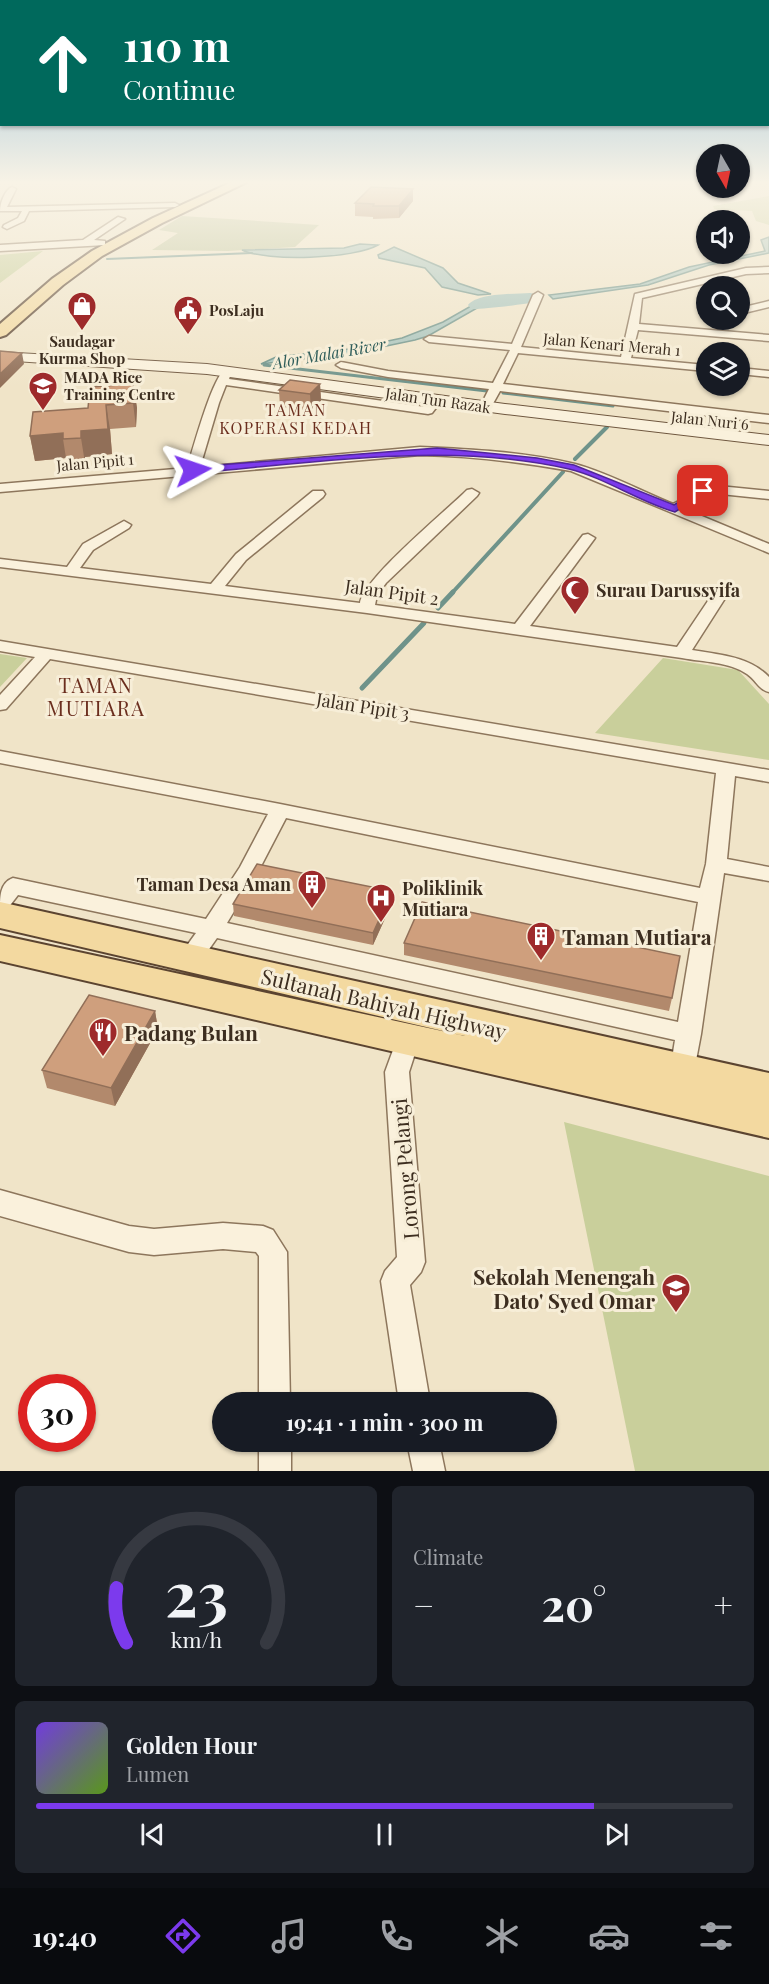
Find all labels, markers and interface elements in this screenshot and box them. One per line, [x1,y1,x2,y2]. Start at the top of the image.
text: 110 m [123,17,230,73]
icon: ahead [24,24,102,102]
text: Continue [123,71,235,107]
north arrow [696,144,750,198]
map controls [696,144,750,396]
button: sound [696,210,750,264]
button: search [696,276,750,330]
shop icon: Saudagar Kurma Shop [66,290,98,332]
public building icon: PosLaju [172,294,204,336]
place label: PosLaju [209,300,264,320]
street label: Jalan Kenari Merah 1 [542,328,682,360]
place label: Saudagar Kurma Shop [39,331,125,368]
water label: Alor Malai River [269,333,388,374]
button: layers [696,342,750,396]
place label: MADA Rice Training Centre [64,367,176,404]
school or university icon: MADA Rice Training Centre [27,370,59,412]
street label: Jalan Tun Razak [383,383,493,417]
district label: TAMAN KOPERASI KEDAH [219,399,373,438]
street label: Jalan Nuri 6 [669,406,750,434]
position arrow [161,438,225,502]
street label: Jalan Pipit 1 [55,449,135,475]
pin [677,465,728,516]
icon: arrive [686,474,719,507]
street label: Jalan Pipit 2 [343,573,440,610]
mosque icon: Surau Darussyifa [559,574,591,616]
place label: Surau Darussyifa [596,578,741,602]
district label: TAMAN MUTIARA [47,671,145,721]
street label: Jalan Pipit 3 [314,687,411,725]
building icon: Taman Desa Aman [296,868,328,910]
place label: Taman Desa Aman [136,872,291,896]
place label: Poliklinik Mutiara [402,876,484,921]
hospital icon: Poliklinik Mutiara [365,882,397,924]
building icon: Taman Mutiara [525,920,557,962]
place label: Taman Mutiara [562,922,712,950]
street label: Sultanah Bahiyah Highway [259,961,510,1045]
restaurant icon: Padang Bulan [87,1016,119,1058]
place label: Padang Bulan [124,1018,258,1046]
street label: Lorong Pelangi [384,1097,424,1241]
place label: Sekolah Menengah Dato' Syed Omar [473,1262,655,1314]
school or university icon: Sekolah Menengah Dato' Syed Omar [660,1272,692,1314]
speed limit sign: 30 [18,1374,96,1452]
text: 19:41 · 1 min · 300 m [286,1407,483,1437]
text: Climate [413,1543,483,1570]
text: 23 [164,1549,228,1633]
text: 20° [542,1573,606,1633]
text: − [413,1582,434,1626]
text: + [714,1582,733,1626]
text: km/h [170,1625,222,1653]
text: Golden Hour [126,1730,257,1760]
text: Lumen [126,1760,189,1787]
icon: previous [136,1818,169,1851]
icon: pause [368,1818,401,1851]
icon: next [600,1818,633,1851]
icon: directions [162,1915,204,1957]
icon: music [268,1915,310,1957]
icon: phone [375,1915,417,1957]
icon: climate [481,1915,523,1957]
icon: car [588,1915,630,1957]
icon: filters [695,1915,737,1957]
text: 19:40 [32,1918,97,1954]

